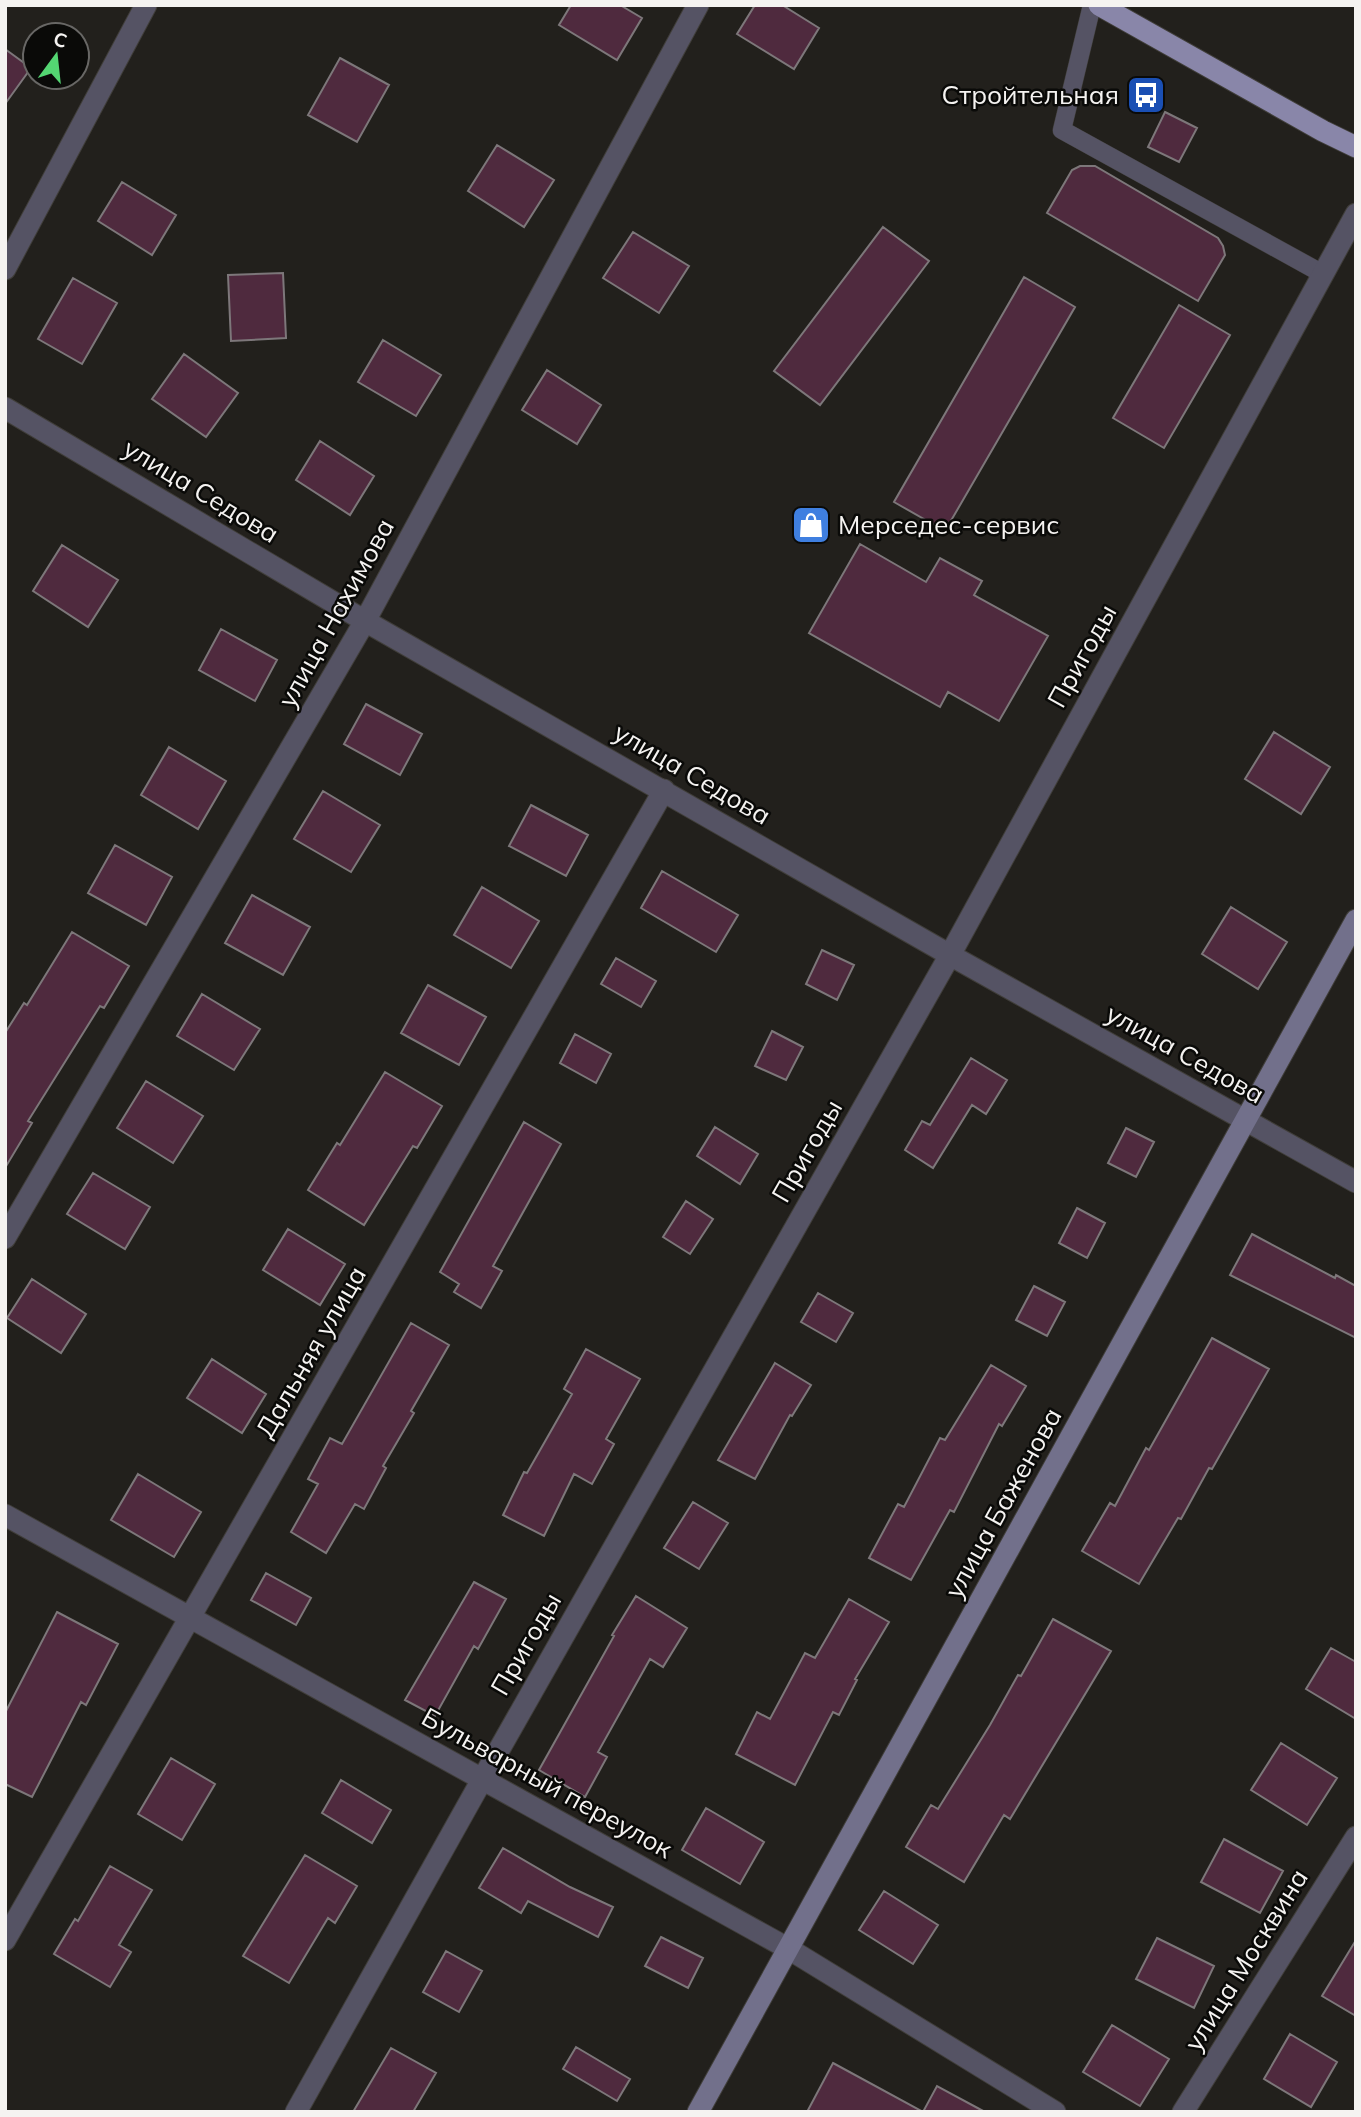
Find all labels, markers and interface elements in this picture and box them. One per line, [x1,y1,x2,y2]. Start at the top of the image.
north arrow [21,21,91,91]
text: С [51,26,70,53]
bus stop icon: Стройтельная [1125,74,1167,116]
place label: Стройтельная [942,78,1119,111]
street label: улица Седова [117,431,285,550]
shop icon: Мерседес-сервис [790,504,832,546]
place label: Мерседес-сервис [838,508,1059,541]
street label: улица Нахимова [270,513,401,713]
street label: Пригоды [1040,598,1123,713]
street label: улица Седова [608,715,777,832]
street label: улица Седова [1100,997,1270,1111]
street label: Пригоды [764,1094,849,1208]
street label: Дальняя улица [248,1260,373,1444]
street label: улица Баженова [937,1402,1068,1604]
street label: Пригоды [483,1587,568,1701]
street label: Бульварный переулок [416,1700,678,1865]
street label: улица Москвина [1176,1863,1315,2057]

